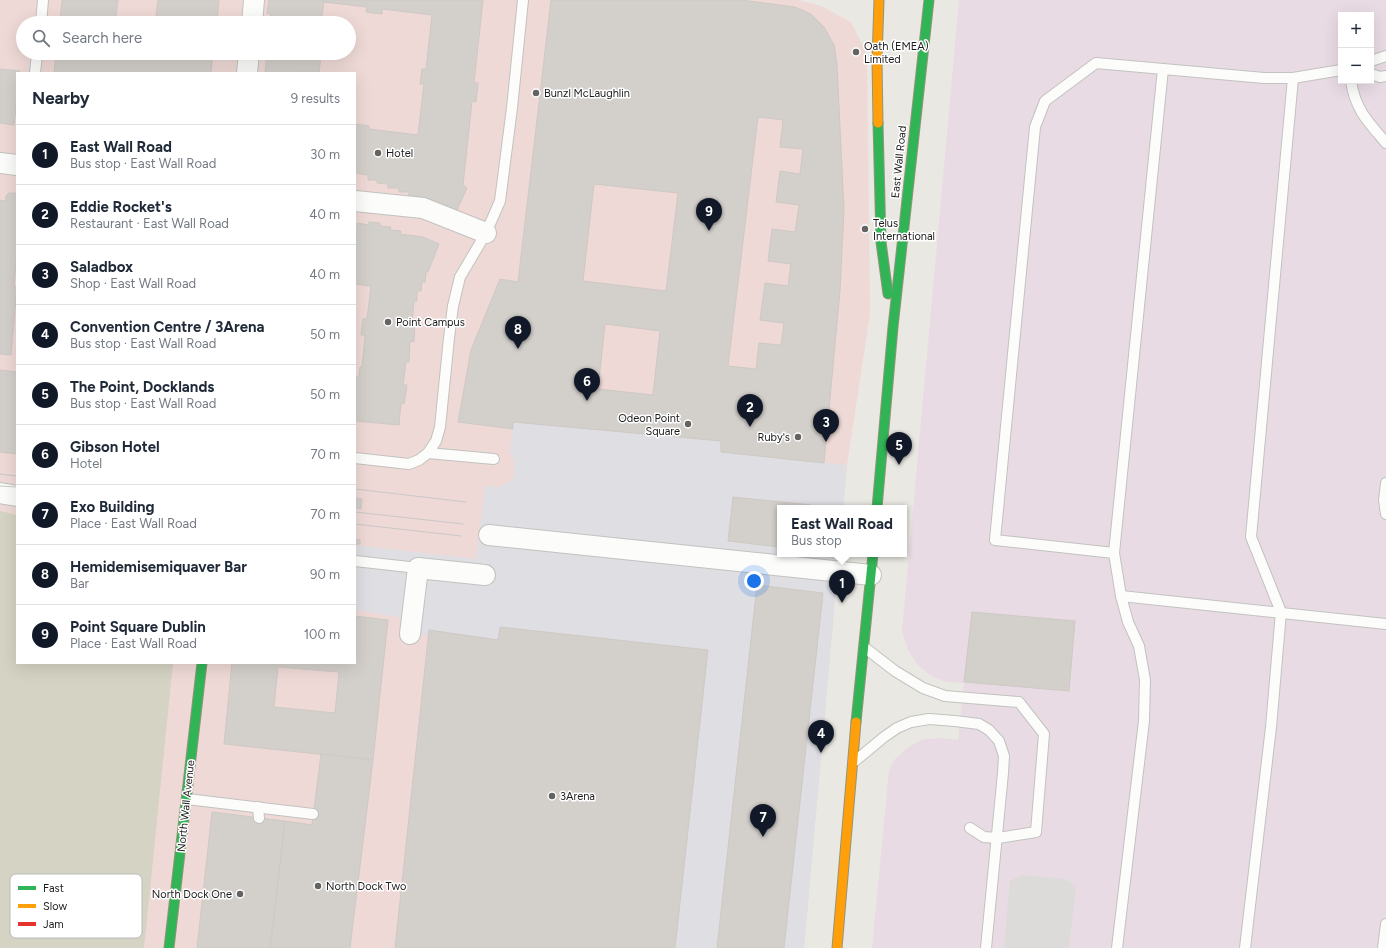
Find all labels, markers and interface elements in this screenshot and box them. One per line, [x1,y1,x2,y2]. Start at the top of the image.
map controls [1338,12,1374,84]
button: + [1338,12,1374,48]
search box [16,16,356,60]
icon: search [30,27,52,49]
text: Search here [62,29,142,47]
place label: Oath (EMEA) Limited [864,40,929,66]
marker: Oath (EMEA) Limited [851,47,861,57]
button: − [1338,48,1374,84]
place label: Bunzl McLaughlin [544,87,630,100]
text: Nearby [32,88,90,108]
marker: Bunzl McLaughlin [531,88,541,98]
text: 9 results [291,91,340,106]
street label: East Wall Road [889,125,909,199]
text: East Wall Road [70,138,172,156]
text: 1 [42,147,48,162]
text: 30 m [310,147,340,162]
place label: Hotel [386,147,413,160]
marker: Hotel [373,148,383,158]
text: Bus stop · East Wall Road [70,156,216,171]
text: Eddie Rocket's [70,198,172,216]
pin: 9 [696,198,722,231]
text: 2 [41,207,49,222]
text: 40 m [309,207,340,222]
text: Restaurant · East Wall Road [70,216,229,231]
place label: Telus International [873,217,935,243]
marker: Telus International [860,224,870,234]
text: Saladbox [70,258,133,276]
text: 3 [41,267,49,282]
text: 40 m [309,267,340,282]
text: Shop · East Wall Road [70,276,196,291]
place label: Point Campus [396,316,465,329]
pin: 8 [505,316,531,349]
marker: Point Campus [383,317,393,327]
text: Convention Centre / 3Arena [70,318,265,336]
text: 4 [41,327,49,342]
text: 50 m [310,327,340,342]
text: Bus stop · East Wall Road [70,336,216,351]
pin: 6 [574,368,600,401]
text: The Point, Docklands [70,378,214,396]
text: 5 [41,387,49,402]
text: 50 m [310,387,340,402]
pin: 2 [737,394,763,427]
text: Bus stop · East Wall Road [70,396,216,411]
pin: 3 [813,409,839,442]
place label: Odeon Point Square [618,412,680,438]
marker: Odeon Point Square [683,419,693,429]
place label: Ruby's [758,431,790,444]
marker: Ruby's [793,432,803,442]
pin: 5 [886,432,912,465]
text: Gibson Hotel [70,438,160,456]
text: 6 [41,447,49,462]
text: 70 m [310,447,340,462]
text: Hotel [70,456,102,471]
text: Exo Building [70,498,155,516]
popup [777,505,907,557]
text: 7 [41,507,49,522]
text: 70 m [310,507,340,522]
text: East Wall Road [791,515,893,533]
text: Place · East Wall Road [70,516,197,531]
text: Bus stop [791,533,842,548]
text: Hemidemisemiquaver Bar [70,558,247,576]
text: 8 [41,567,49,582]
text: 90 m [310,567,340,582]
pin: 1 [829,570,855,603]
your location [744,571,764,591]
text: Bar [70,576,89,591]
text: Point Square Dublin [70,618,206,636]
text: 9 [41,627,49,642]
text: 100 m [304,627,340,642]
text: Place · East Wall Road [70,636,197,651]
pin: 4 [808,720,834,753]
street label: North Wall Avenue [175,760,197,852]
place label: 3Arena [560,790,595,803]
marker: 3Arena [547,791,557,801]
pin: 7 [750,804,776,837]
legend [10,874,142,938]
place label: North Dock Two [326,880,406,893]
marker: North Dock Two [313,881,323,891]
text: Fast [43,882,64,895]
place label: North Dock One [152,888,232,901]
marker: North Dock One [235,889,245,899]
text: Slow [43,900,67,913]
text: Jam [43,918,64,931]

